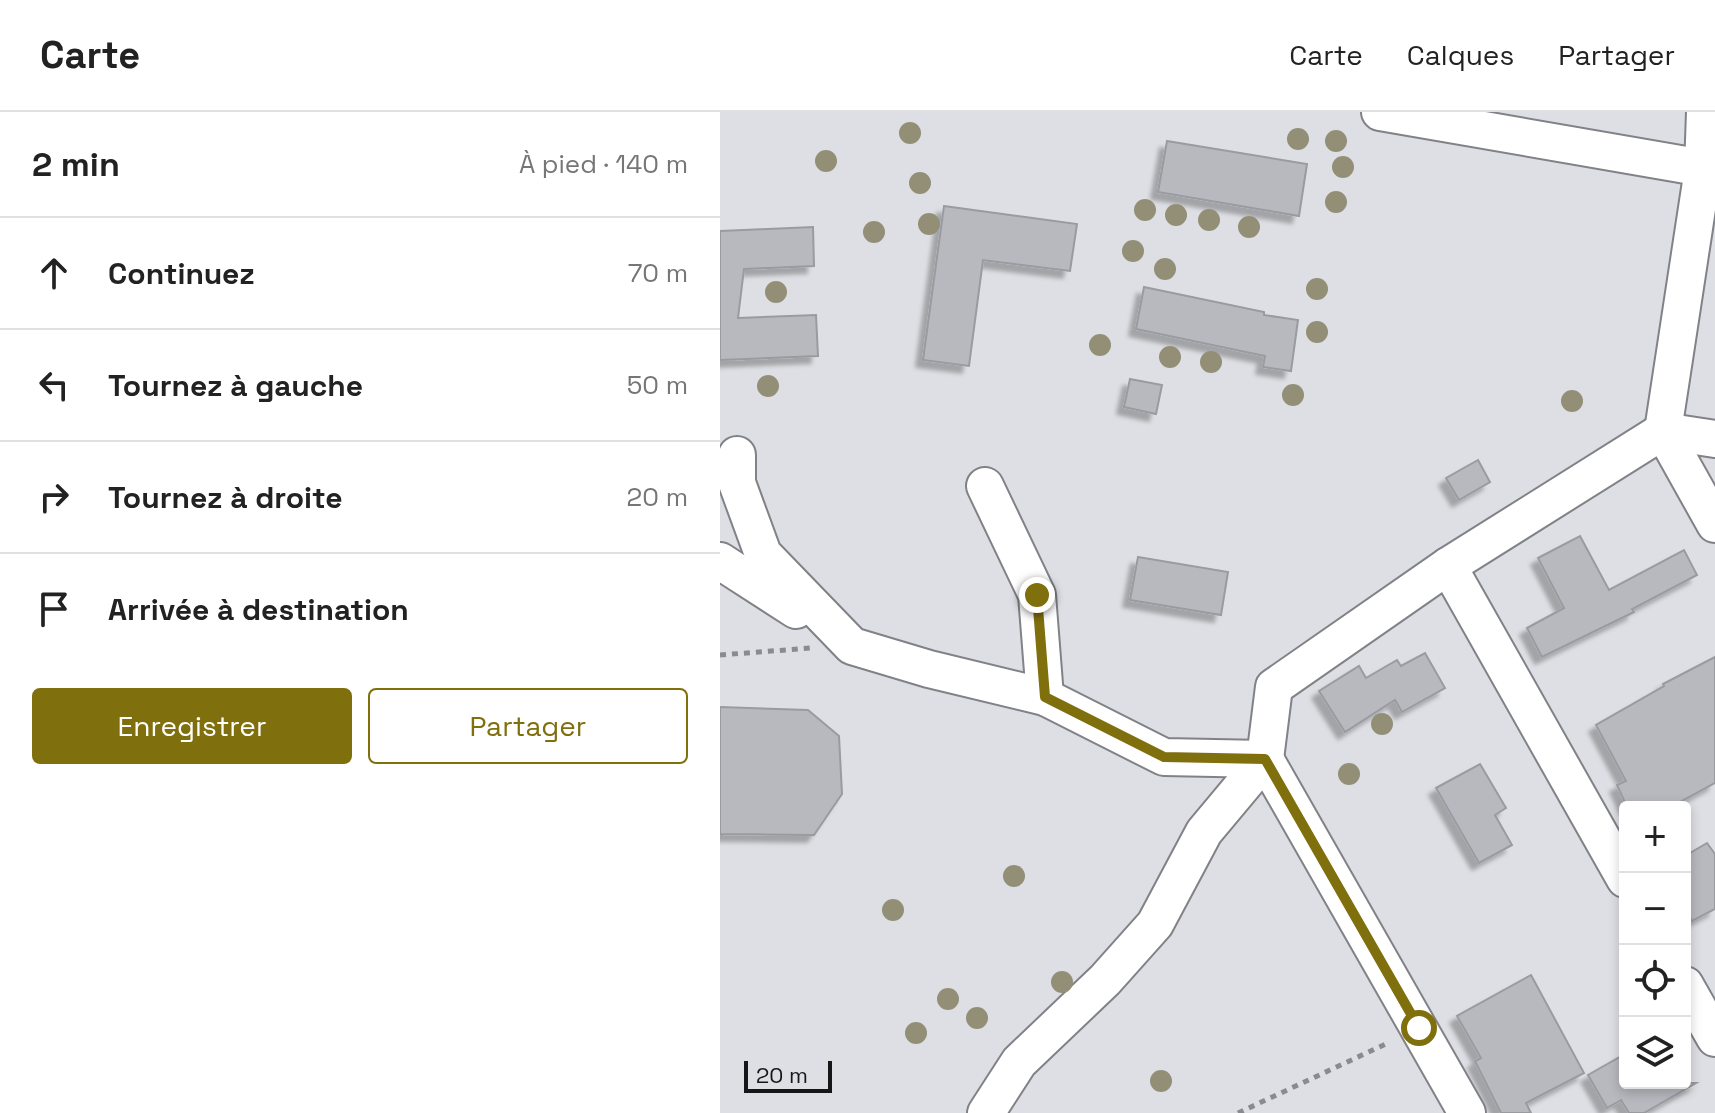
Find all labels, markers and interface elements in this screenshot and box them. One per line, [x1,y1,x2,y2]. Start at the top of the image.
text: Carte [40,31,140,79]
text: Carte [1289,37,1363,73]
text: Calques [1407,37,1514,73]
text: Partager [1558,37,1675,73]
text: 2 min [32,143,120,186]
text: À pied · 140 m [519,147,688,181]
icon: ahead [32,251,76,295]
text: Continuez [108,254,255,293]
text: 70 m [628,256,688,290]
icon: left [32,363,76,407]
text: Tournez à gauche [108,366,363,405]
text: 50 m [627,368,688,402]
icon: right [32,475,76,519]
text: Tournez à droite [108,478,342,517]
text: 20 m [627,480,688,514]
route end [1019,577,1055,613]
icon: arrive [32,587,76,631]
text: Arrivée à destination [108,590,409,629]
button: Enregistrer [32,688,352,764]
button: Partager [368,688,688,764]
map controls [1619,801,1691,1089]
button: + [1619,801,1691,873]
button: − [1619,873,1691,945]
button: locate [1619,945,1691,1017]
route start [1401,1010,1437,1046]
button: layers [1619,1017,1691,1089]
scale bar [744,1057,832,1093]
text: 20 m [756,1061,808,1089]

